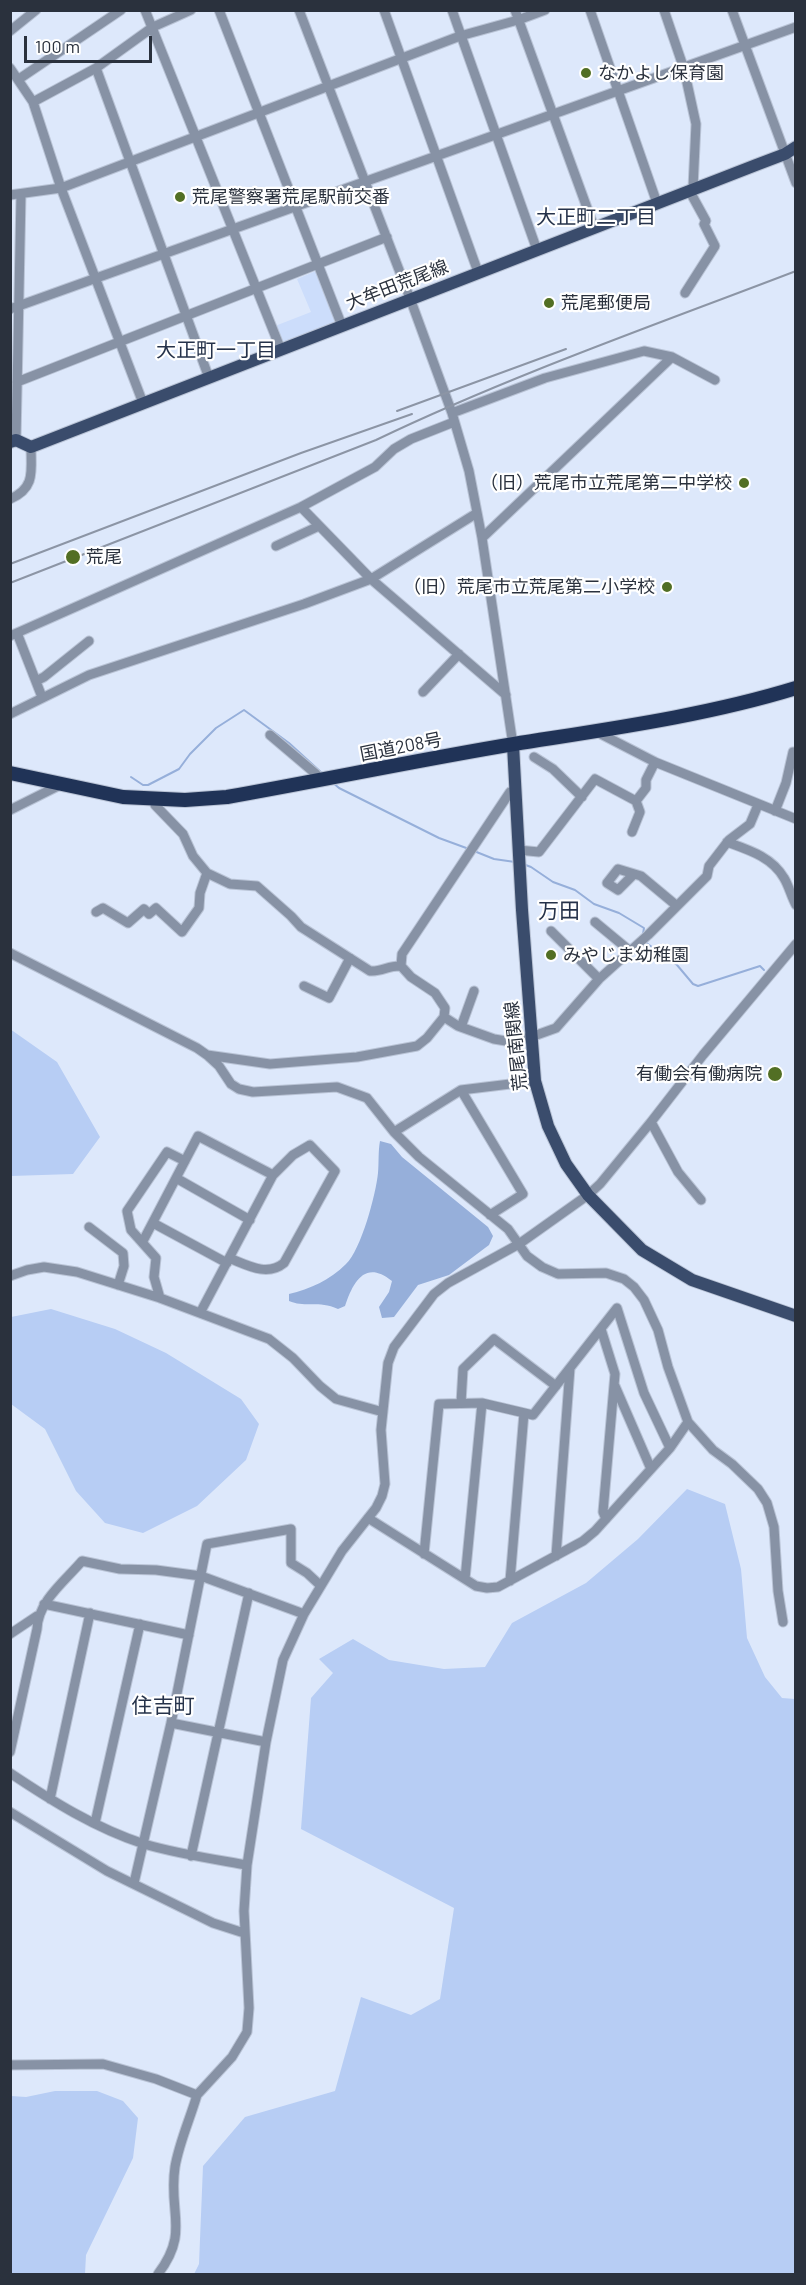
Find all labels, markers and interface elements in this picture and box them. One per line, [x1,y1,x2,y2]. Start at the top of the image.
scale bar [27,24,154,62]
text: 100 m [35,35,80,57]
place label: なかよし保育園 [598,62,724,84]
marker: なかよし保育園 [579,66,593,80]
place label: 荒尾警察署荒尾駅前交番 [192,186,390,208]
marker: 荒尾警察署荒尾駅前交番 [173,190,187,204]
district label: 大正町二丁目 [536,205,656,229]
street label: 大牟田荒尾線 [343,256,451,314]
place label: 荒尾郵便局 [561,292,651,314]
marker: 荒尾郵便局 [542,296,556,310]
district label: 大正町一丁目 [156,338,276,362]
place label: （旧）荒尾市立荒尾第二中学校 [480,472,732,494]
marker: （旧）荒尾市立荒尾第二中学校 [737,476,751,490]
place label: 荒尾 [86,546,122,568]
marker: 荒尾 [64,548,82,566]
place label: （旧）荒尾市立荒尾第二小学校 [403,576,655,598]
marker: （旧）荒尾市立荒尾第二小学校 [660,580,674,594]
street label: 国道208号 [358,728,444,766]
district label: 万田 [538,898,580,924]
place label: みやじま幼稚園 [563,944,689,966]
marker: みやじま幼稚園 [544,948,558,962]
street label: 荒尾南関線 [501,1000,531,1092]
place label: 有働会有働病院 [636,1063,762,1085]
marker: 有働会有働病院 [766,1065,784,1083]
district label: 住吉町 [132,1693,194,1719]

